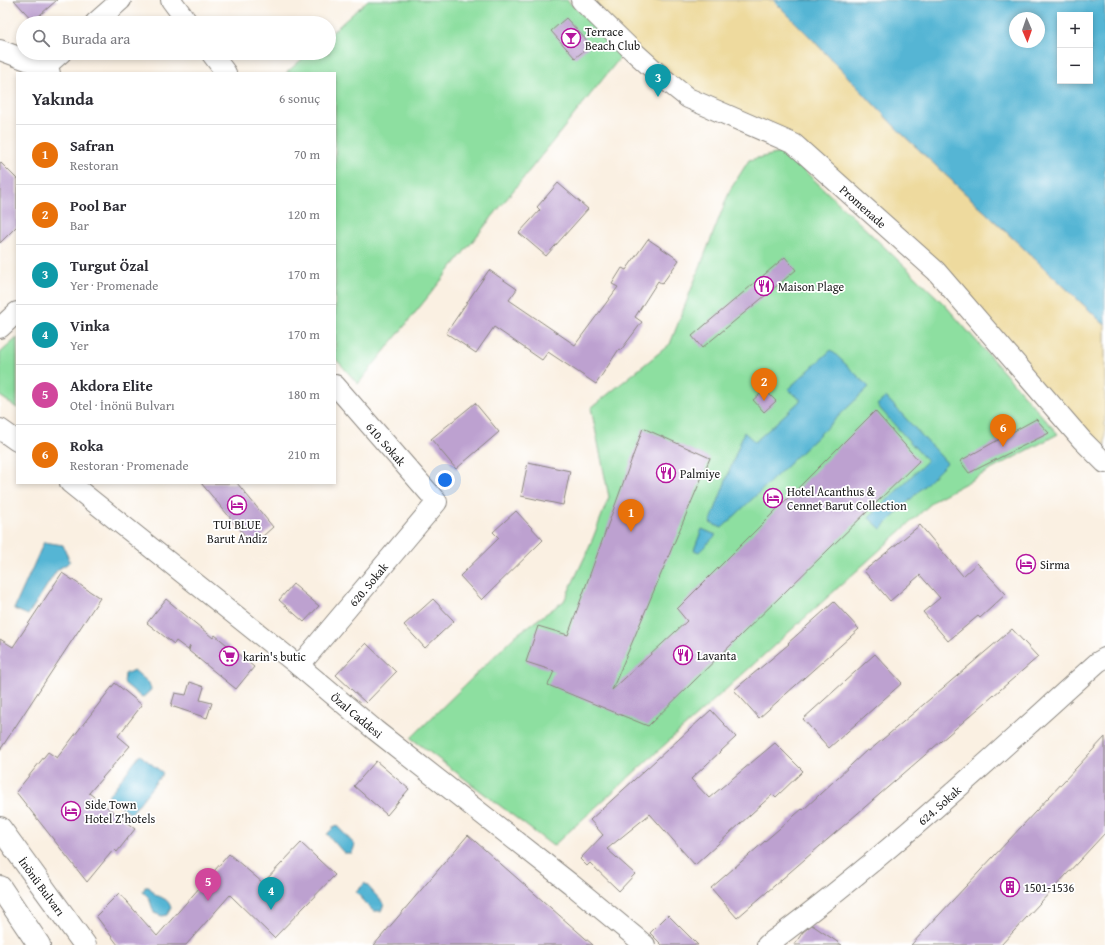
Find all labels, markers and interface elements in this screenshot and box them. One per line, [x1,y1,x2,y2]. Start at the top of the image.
north arrow [1009,12,1045,48]
map controls [1057,12,1093,84]
button: + [1057,12,1093,48]
search box [16,16,336,60]
place label: Terrace Beach Club [585,23,640,54]
icon: search [30,27,52,49]
bar icon: Terrace Beach Club [560,27,582,49]
text: Burada ara [62,28,130,49]
button: − [1057,48,1093,84]
pin: 3 [645,64,671,97]
text: Yakında [32,86,94,111]
text: 6 sonuç [279,89,320,108]
text: Safran [70,135,114,156]
text: 1 [42,145,48,164]
text: 70 m [294,145,320,164]
text: Restoran [70,156,119,175]
street label: Promenade [836,181,891,232]
text: Pool Bar [70,195,127,216]
text: 2 [42,205,48,224]
text: 120 m [288,205,320,224]
text: Bar [70,216,89,235]
text: Turgut Özal [70,255,149,276]
text: 3 [42,265,48,284]
text: 170 m [288,265,320,284]
restaurant icon: Maison Plage [753,275,775,297]
text: Yer · Promenade [70,276,158,295]
place label: Maison Plage [778,278,845,295]
text: Vinka [70,315,110,336]
text: 4 [42,325,48,344]
text: 170 m [288,325,320,344]
text: Yer [70,336,89,355]
pin: 2 [751,368,777,401]
text: Akdora Elite [70,375,153,396]
text: 5 [42,385,48,404]
text: 180 m [288,385,320,404]
text: Otel · İnönü Bulvarı [70,396,175,415]
pin: 6 [990,414,1016,447]
street label: 610. Sokak [362,419,410,470]
text: Roka [70,435,104,456]
text: 6 [42,445,48,464]
text: 210 m [288,445,320,464]
text: Restoran · Promenade [70,456,189,475]
restaurant icon: Palmiye [655,462,677,484]
place label: Palmiye [680,465,720,482]
your location [435,470,455,490]
place label: Hotel Acanthus & Cennet Barut Collection [787,483,907,514]
hotel icon: Hotel Acanthus & Cennet Barut Collection [762,487,784,509]
hotel icon: TUI BLUE Barut Andiz [226,494,248,516]
pin: 1 [618,499,644,532]
place label: TUI BLUE Barut Andiz [207,516,267,547]
hotel icon: Sirma [1015,553,1037,575]
place label: Sirma [1040,556,1070,573]
street label: 620. Sokak [344,558,392,610]
restaurant icon: Lavanta [672,644,694,666]
supermarket icon: karin's butic [218,645,240,667]
place label: Lavanta [697,647,737,664]
place label: karin's butic [243,648,307,665]
street label: Özal Caddesi [327,688,387,742]
street label: 624. Sokak [914,780,965,829]
place label: Side Town Hotel Z'hotels [85,796,156,827]
hotel icon: Side Town Hotel Z'hotels [60,800,82,822]
street label: İnönü Bulvarı [15,853,70,920]
pin: 5 [195,868,221,901]
building icon: 1501-1536 [999,876,1021,898]
pin: 4 [258,877,284,910]
place label: 1501-1536 [1024,879,1075,896]

